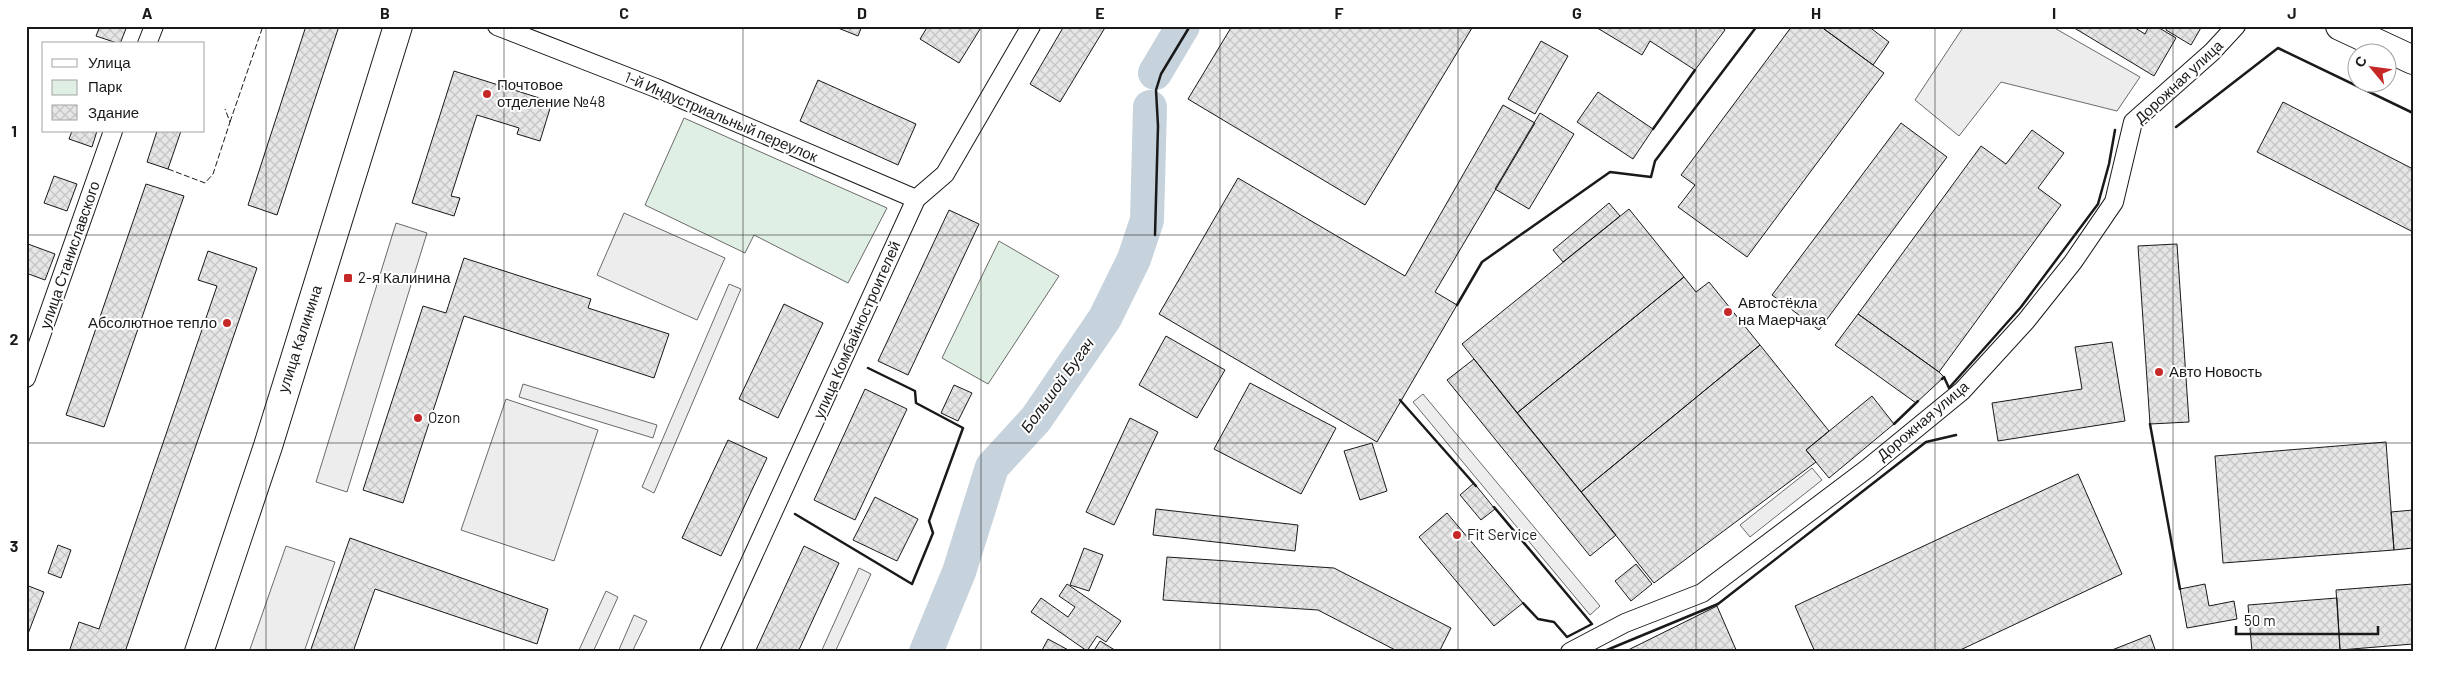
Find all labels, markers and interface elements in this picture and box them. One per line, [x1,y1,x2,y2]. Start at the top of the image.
text: A [142,3,153,22]
text: B [380,3,390,22]
text: C [619,3,629,22]
text: D [857,3,867,22]
text: E [1095,3,1105,22]
text: F [1335,3,1344,22]
text: G [1572,3,1582,22]
text: H [1811,3,1821,22]
text: I [2052,3,2056,22]
text: J [2287,3,2297,22]
street label: Дорожная улица [2130,35,2227,127]
legend [42,42,205,132]
north arrow [2346,42,2396,92]
text: Улица [88,53,131,71]
text: С [2350,53,2370,70]
street label: 1-й Индустриальный переулок [622,67,821,165]
place label: Почтовое отделение №48 [497,75,605,110]
text: Парк [88,77,122,95]
marker: Почтовое отделение №48 [481,88,493,100]
text: Здание [88,103,139,121]
text: 1 [11,121,17,140]
street label: улица Станиславского [35,178,103,331]
street label: улица Комбайностроителей [809,238,903,421]
place label: 2-я Калинина [358,268,451,286]
marker: 2-я Калинина [342,272,354,284]
street label: улица Калинина [273,282,325,395]
place label: Автостёкла на Маерчака [1738,293,1827,328]
marker: Автостёкла на Маерчака [1722,306,1734,318]
place label: Абсолютное тепло [88,313,217,331]
marker: Абсолютное тепло [221,317,233,329]
text: 2 [10,329,19,348]
water label: Большой Бугач [1016,334,1097,436]
place label: Авто Новость [2169,362,2262,380]
marker: Авто Новость [2153,366,2165,378]
street label: Дорожная улица [1873,376,1972,464]
place label: Ozon [428,408,460,426]
marker: Ozon [412,412,424,424]
place label: Fit Service [1467,525,1537,543]
marker: Fit Service [1451,529,1463,541]
text: 3 [10,536,18,555]
scale bar [2236,603,2379,635]
text: 50 m [2244,611,2276,629]

